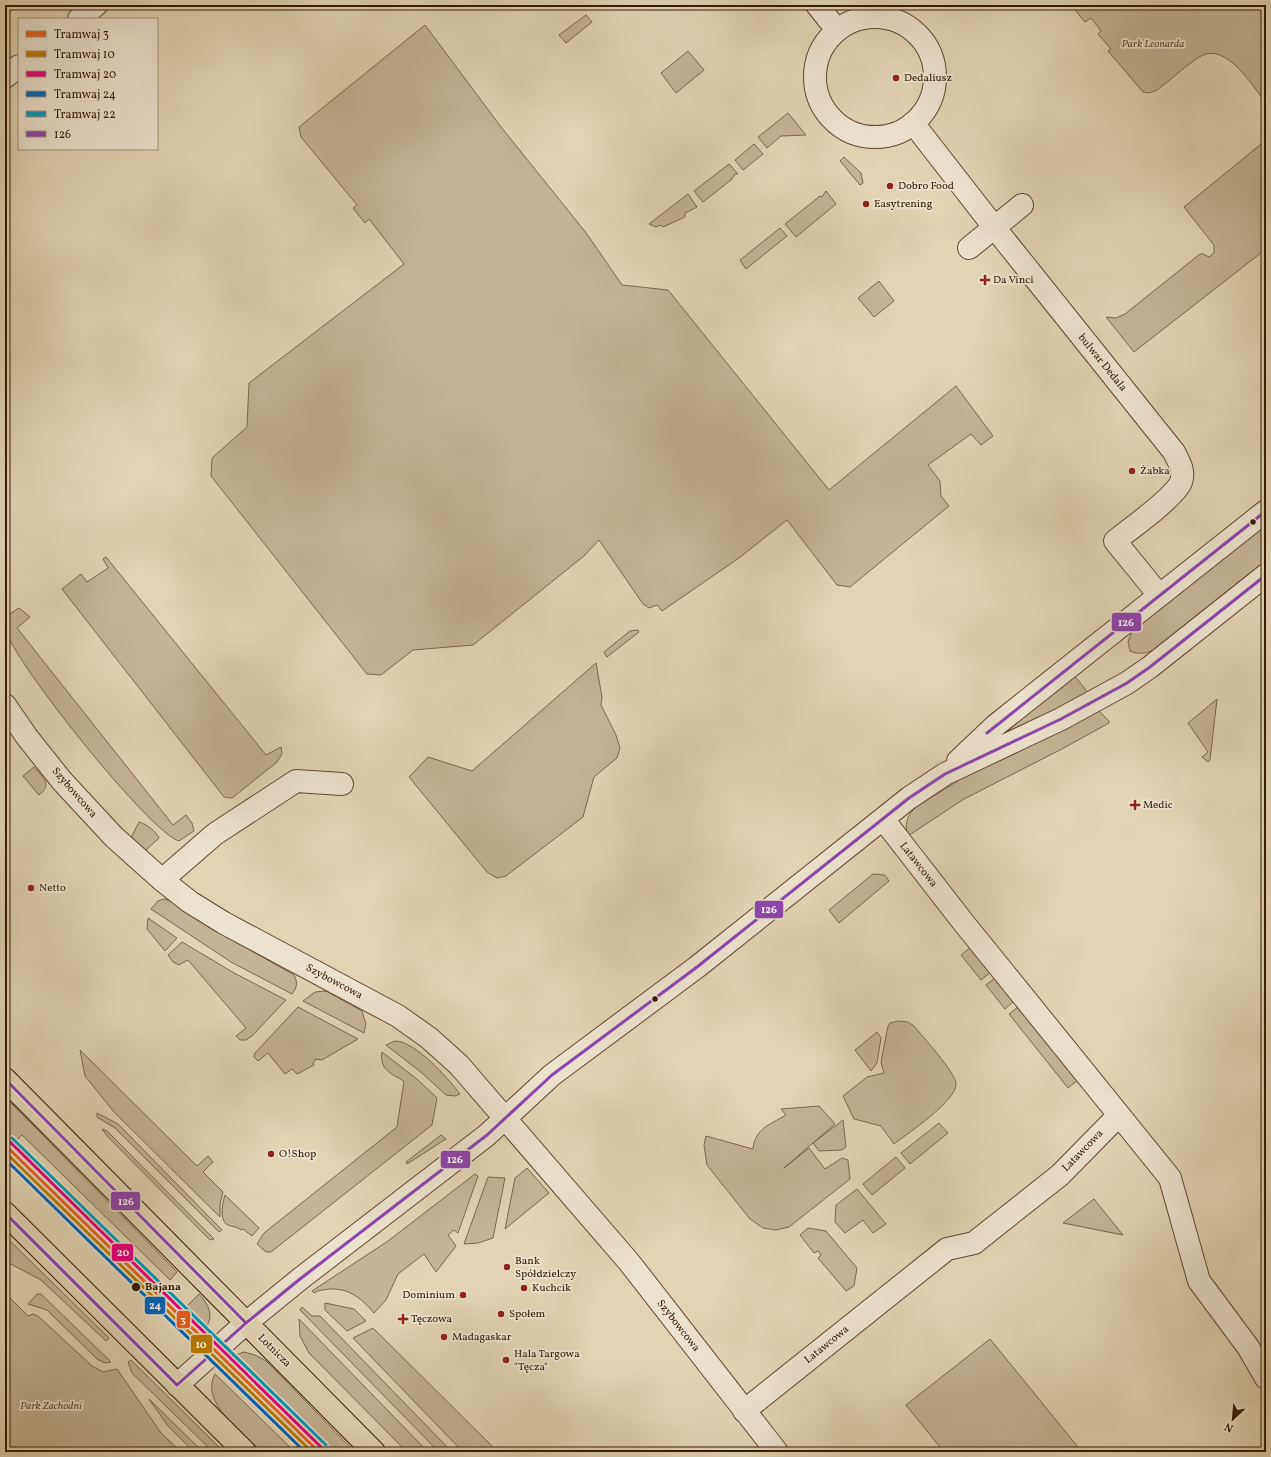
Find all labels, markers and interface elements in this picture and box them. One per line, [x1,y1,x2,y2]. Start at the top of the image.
legend [18,18,158,150]
text: Tramwaj 3 [54,27,109,43]
park label: Park Leonarda [1122,37,1184,52]
text: Tramwaj 10 [54,47,115,63]
text: Tramwaj 20 [54,67,116,83]
place label: Dedaliusz [904,71,952,86]
marker: Dedaliusz [891,73,901,83]
text: Tramwaj 24 [54,87,116,103]
text: Tramwaj 22 [54,107,116,123]
text: 126 [54,127,71,143]
place label: Dobro Food [898,179,954,194]
marker: Dobro Food [885,181,895,191]
place label: Easytrening [874,197,933,212]
marker: Easytrening [861,199,871,209]
place label: Da Vinci [993,273,1033,288]
marker: Da Vinci [980,275,990,285]
street label: bulwar Dedala [1074,331,1130,395]
place label: Żabka [1140,464,1170,479]
marker: Żabka [1127,466,1137,476]
unlabelled marker [1248,517,1258,527]
line badge: 126 [1111,612,1142,632]
text: 126 [1118,616,1134,631]
street label: Szybowcowa [48,765,100,822]
place label: Medic [1143,798,1173,813]
marker: Medic [1130,800,1140,810]
street label: Latawcowa [896,839,941,891]
place label: Netto [39,881,66,896]
marker: Netto [26,883,36,893]
line badge: 126 [754,900,784,919]
text: 126 [761,903,777,918]
street label: Szybowcowa [303,961,366,1003]
unlabelled marker [650,994,660,1004]
street label: Latawcowa [1059,1126,1107,1175]
place label: O!Shop [279,1147,316,1162]
marker: O!Shop [266,1149,276,1159]
line badge: 126 [440,1150,471,1169]
text: 126 [447,1153,463,1168]
line badge: 126 [110,1191,141,1211]
text: 126 [118,1195,134,1210]
line badge: 20 [111,1243,134,1262]
text: 20 [117,1246,129,1261]
place label: Bank Spółdzielczy [515,1254,576,1282]
marker: Bank Spółdzielczy [502,1262,512,1272]
place label: Bajana [145,1280,181,1295]
marker: Bajana [130,1281,142,1293]
place label: Kuchcik [532,1281,571,1296]
marker: Kuchcik [519,1283,529,1293]
place label: Dominium [402,1288,455,1303]
marker: Dominium [458,1290,468,1300]
line badge: 24 [144,1296,166,1315]
street label: Szybowcowa [653,1297,703,1356]
text: 24 [149,1299,161,1314]
place label: Społem [509,1307,546,1322]
marker: Społem [496,1309,506,1319]
line badge: 3 [176,1310,191,1329]
place label: Tęczowa [411,1312,453,1327]
text: 3 [180,1313,186,1328]
marker: Tęczowa [398,1314,408,1324]
street label: Latawcowa [801,1322,853,1368]
place label: Madagaskar [452,1330,512,1345]
street label: Lotnicza [254,1331,294,1371]
marker: Madagaskar [439,1332,449,1342]
line badge: 10 [190,1334,213,1354]
text: 10 [195,1338,207,1353]
place label: Hala Targowa "Tęcza" [514,1347,580,1375]
marker: Hala Targowa "Tęcza" [501,1355,511,1365]
park label: Park Zachodni [20,1399,82,1414]
north arrow [1213,1399,1253,1439]
text: N [1222,1418,1236,1435]

